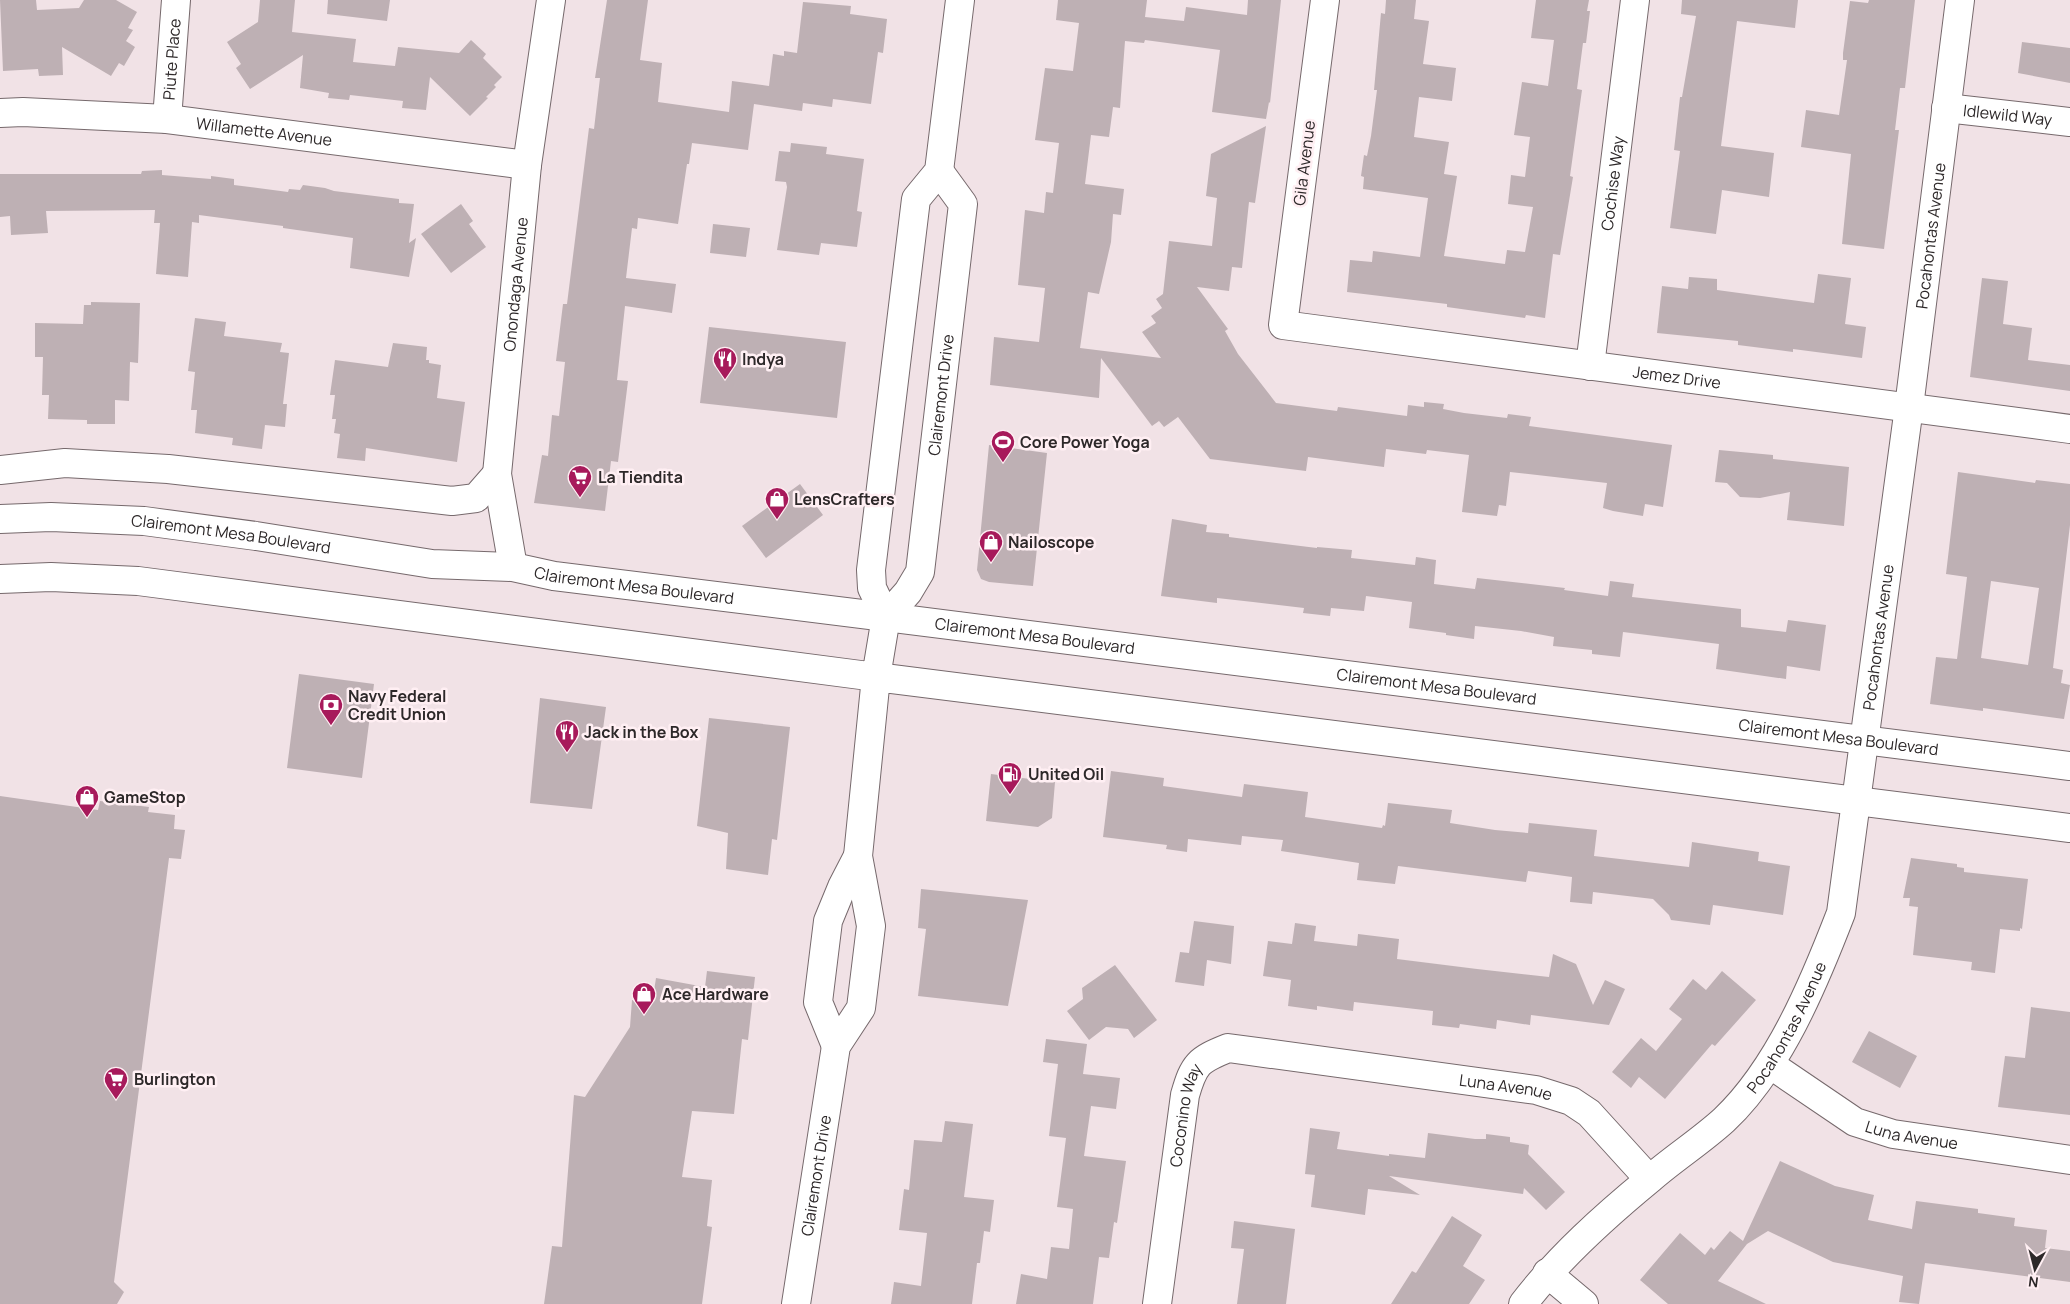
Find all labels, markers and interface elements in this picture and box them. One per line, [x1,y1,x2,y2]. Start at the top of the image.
street label: Piute Place [157,18,186,101]
street label: Idlewild Way [1962,99,2054,131]
street label: Willamette Avenue [195,112,333,151]
street label: Gila Avenue [1288,119,1320,207]
street label: Cochise Way [1596,134,1629,232]
street label: Pocahontas Avenue [1910,161,1951,310]
street label: Onondaga Avenue [498,216,533,352]
street label: Clairemont Drive [923,333,959,457]
restaurant icon: Indya [712,346,738,380]
place label: Indya [742,348,784,370]
street label: Jemez Drive [1632,360,1722,394]
sports icon: Core Power Yoga [990,429,1016,463]
place label: Core Power Yoga [1020,431,1150,453]
supermarket icon: La Tiendita [567,464,593,498]
place label: La Tiendita [598,466,683,488]
shop icon: LensCrafters [764,486,790,520]
place label: LensCrafters [794,488,895,510]
street label: Clairemont Mesa Boulevard [131,509,332,559]
shop icon: Nailoscope [978,529,1004,563]
place label: Nailoscope [1008,531,1095,553]
street label: Clairemont Mesa Boulevard [532,561,735,609]
street label: Pocahontas Avenue [1857,563,1899,712]
street label: Clairemont Mesa Boulevard [934,612,1136,659]
street label: Clairemont Mesa Boulevard [1335,663,1538,710]
place label: Navy Federal Credit Union [348,685,446,725]
bank icon: Navy Federal Credit Union [318,692,344,726]
street label: Clairemont Mesa Boulevard [1737,713,1940,760]
restaurant icon: Jack in the Box [554,719,580,753]
place label: Jack in the Box [584,721,698,743]
fuel station icon: United Oil [997,761,1023,795]
place label: United Oil [1028,763,1104,785]
shop icon: GameStop [74,784,100,818]
place label: GameStop [104,786,186,808]
street label: Pocahontas Avenue [1742,958,1831,1098]
shop icon: Ace Hardware [631,981,657,1015]
place label: Ace Hardware [662,983,769,1005]
street label: Coconino Way [1164,1058,1207,1168]
supermarket icon: Burlington [103,1066,129,1100]
place label: Burlington [134,1068,216,1090]
street label: Luna Avenue [1458,1069,1555,1105]
street label: Clairemont Drive [796,1113,836,1238]
street label: Luna Avenue [1863,1115,1960,1154]
north arrow [2010,1244,2060,1294]
text: N [2027,1272,2040,1292]

